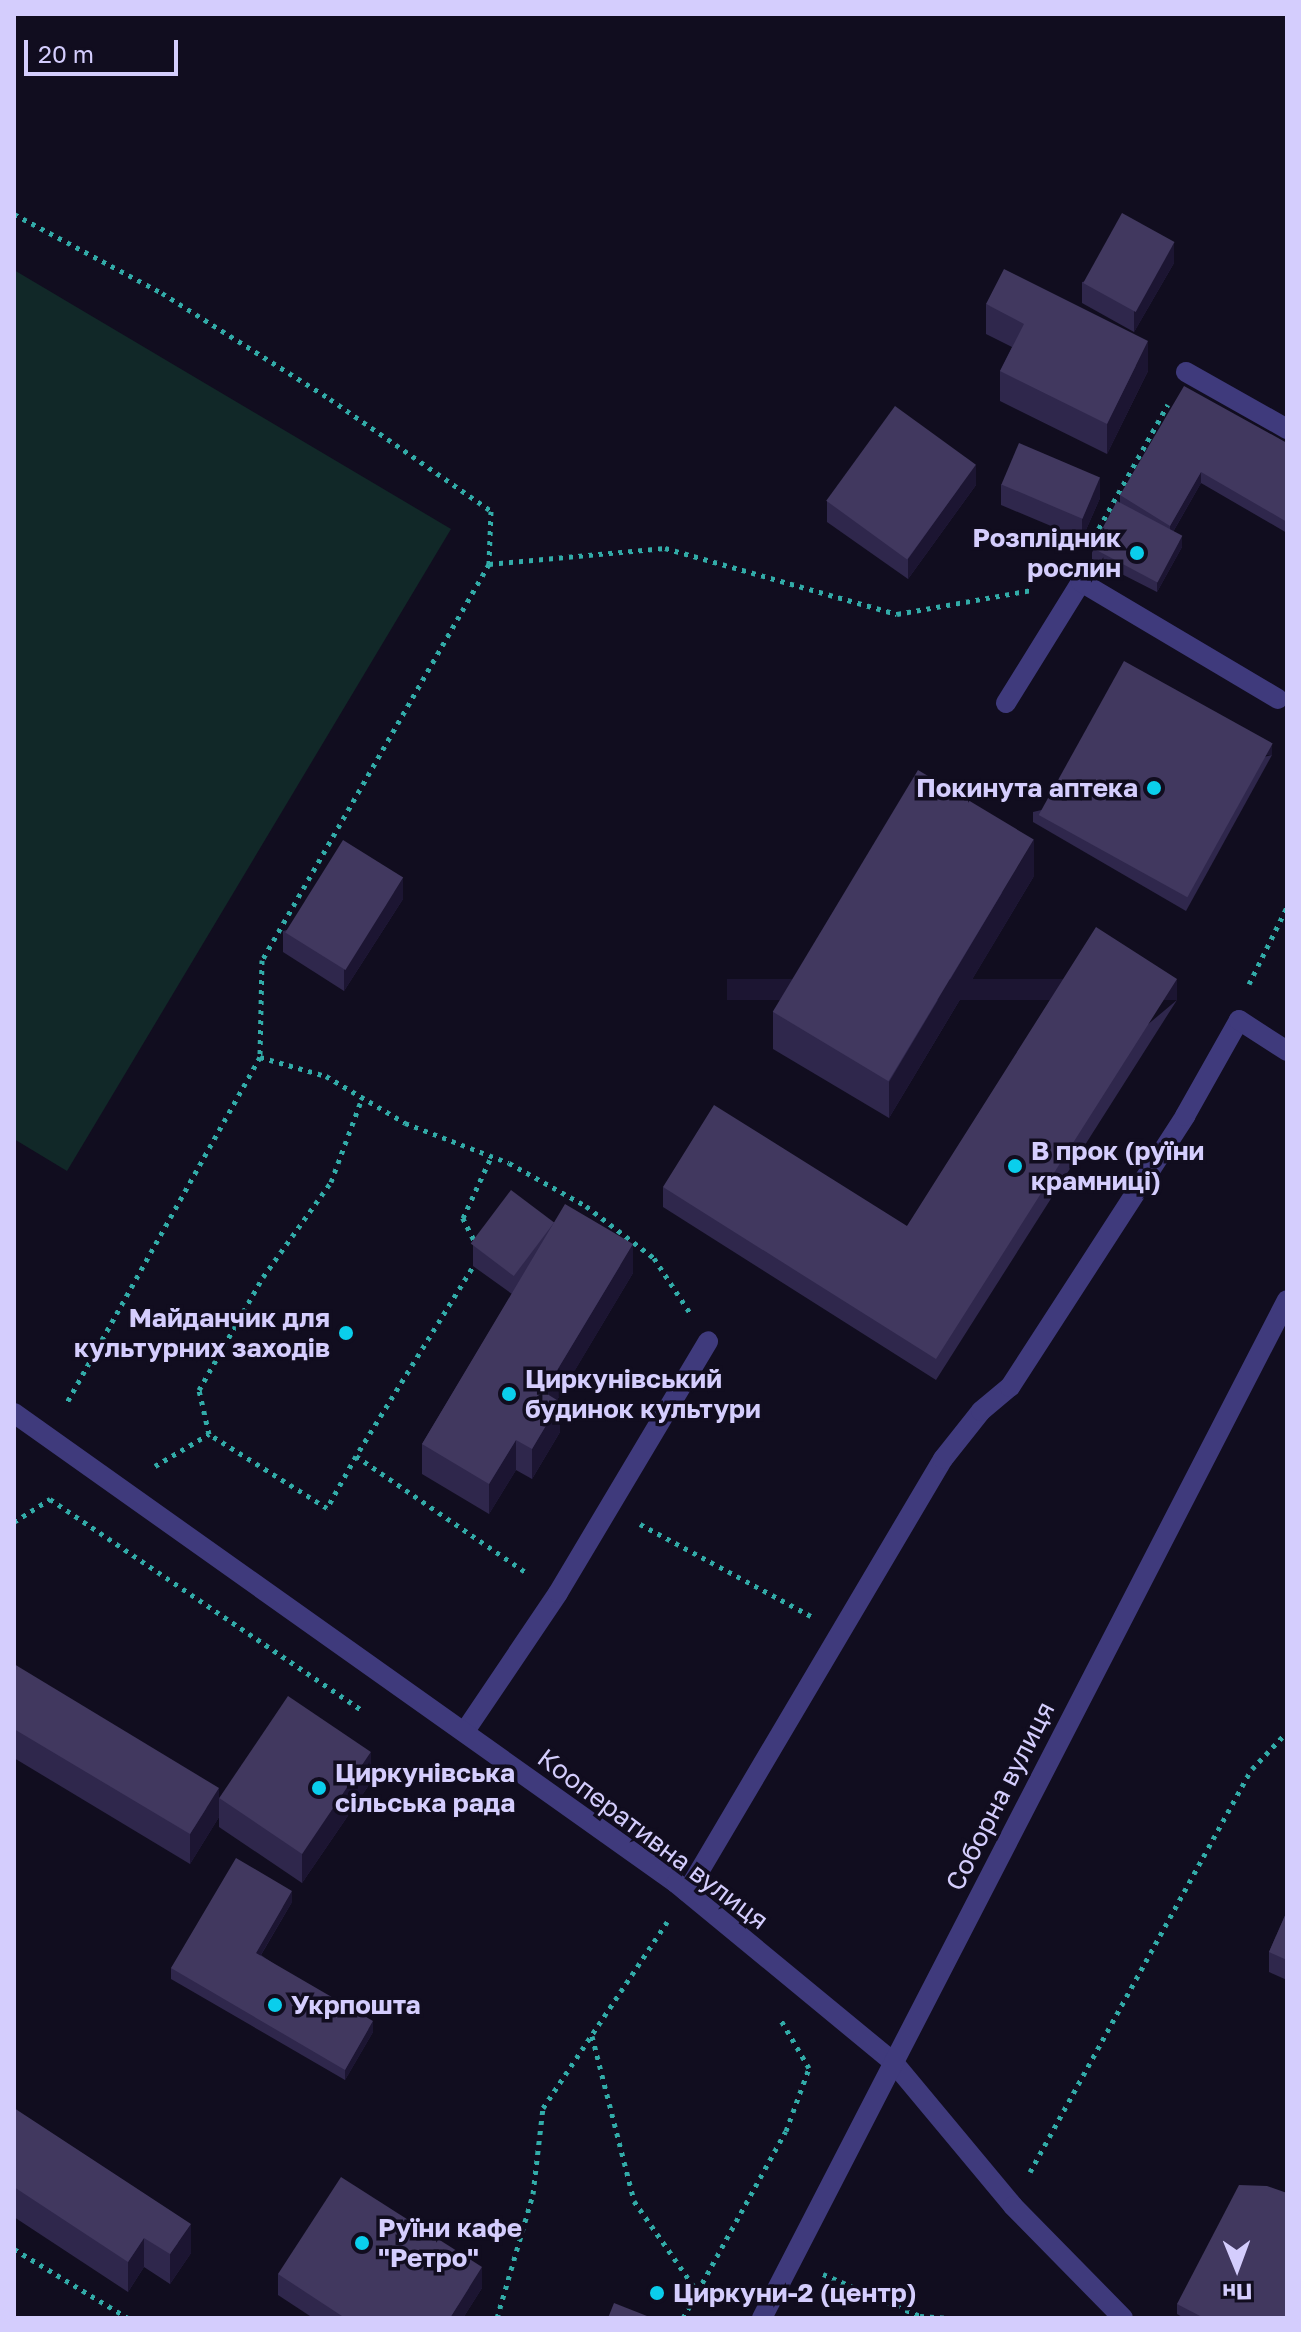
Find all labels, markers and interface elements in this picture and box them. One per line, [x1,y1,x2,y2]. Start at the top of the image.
scale bar [28,24,182,74]
text: 20 m [38,39,94,68]
place label: Розплідник рослин [973,522,1121,584]
marker: Розплідник рослин [1128,544,1146,562]
place label: Покинута аптека [916,772,1138,804]
marker: Покинута аптека [1145,779,1163,797]
place label: В прок (руїни крамниці) [1031,1135,1204,1196]
marker: В прок (руїни крамниці) [1006,1157,1024,1175]
place label: Майданчик для культурних заходів [74,1302,330,1364]
marker: Майданчик для культурних заходів [337,1324,355,1342]
place label: Циркунівський будинок культури [525,1363,761,1424]
marker: Циркунівський будинок культури [500,1385,518,1403]
street label: Соборна вулиця [939,1696,1061,1896]
street label: Кооперативна вулиця [531,1742,775,1936]
place label: Циркунівська сільська рада [335,1757,515,1818]
marker: Циркунівська сільська рада [310,1779,328,1797]
place label: Укрпошта [291,1989,421,2021]
marker: Укрпошта [266,1996,284,2014]
place label: Руїни кафе "Ретро" [378,2212,522,2274]
north arrow [1197,2228,1277,2308]
marker: Руїни кафе "Ретро" [353,2234,371,2252]
place label: Циркуни-2 (центр) [673,2277,917,2309]
text: Пн [1222,2279,1253,2306]
marker: Циркуни-2 (центр) [648,2284,666,2302]

